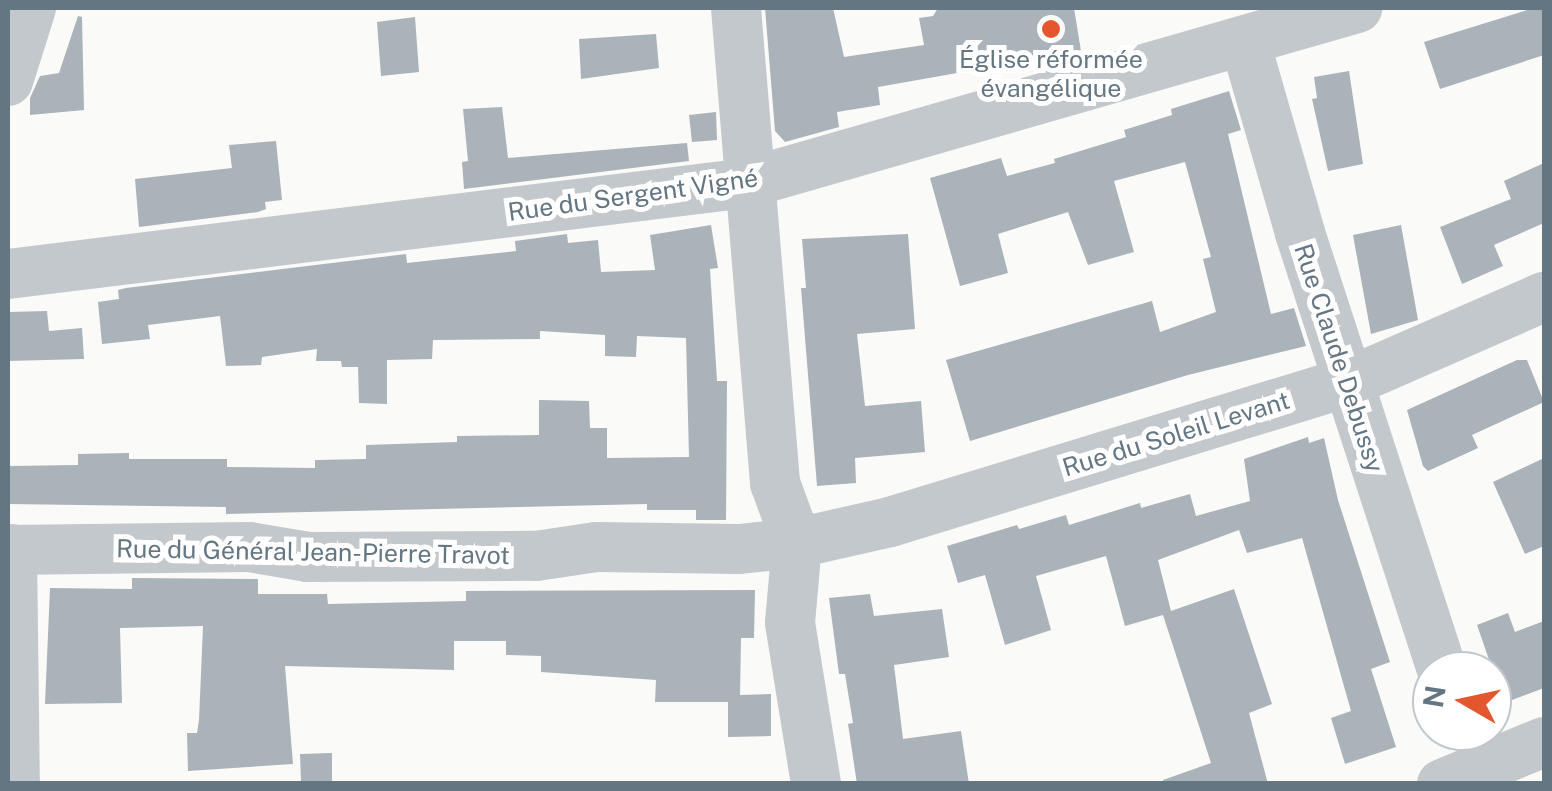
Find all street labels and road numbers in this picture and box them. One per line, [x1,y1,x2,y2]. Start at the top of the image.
street label: Rue du Sergent Vigné [505,163,761,227]
street label: Rue Claude Debussy [1288,240,1390,476]
street label: Rue du Soleil Levant [1059,385,1293,483]
street label: Rue du Général Jean-Pierre Travot [116,534,510,570]

